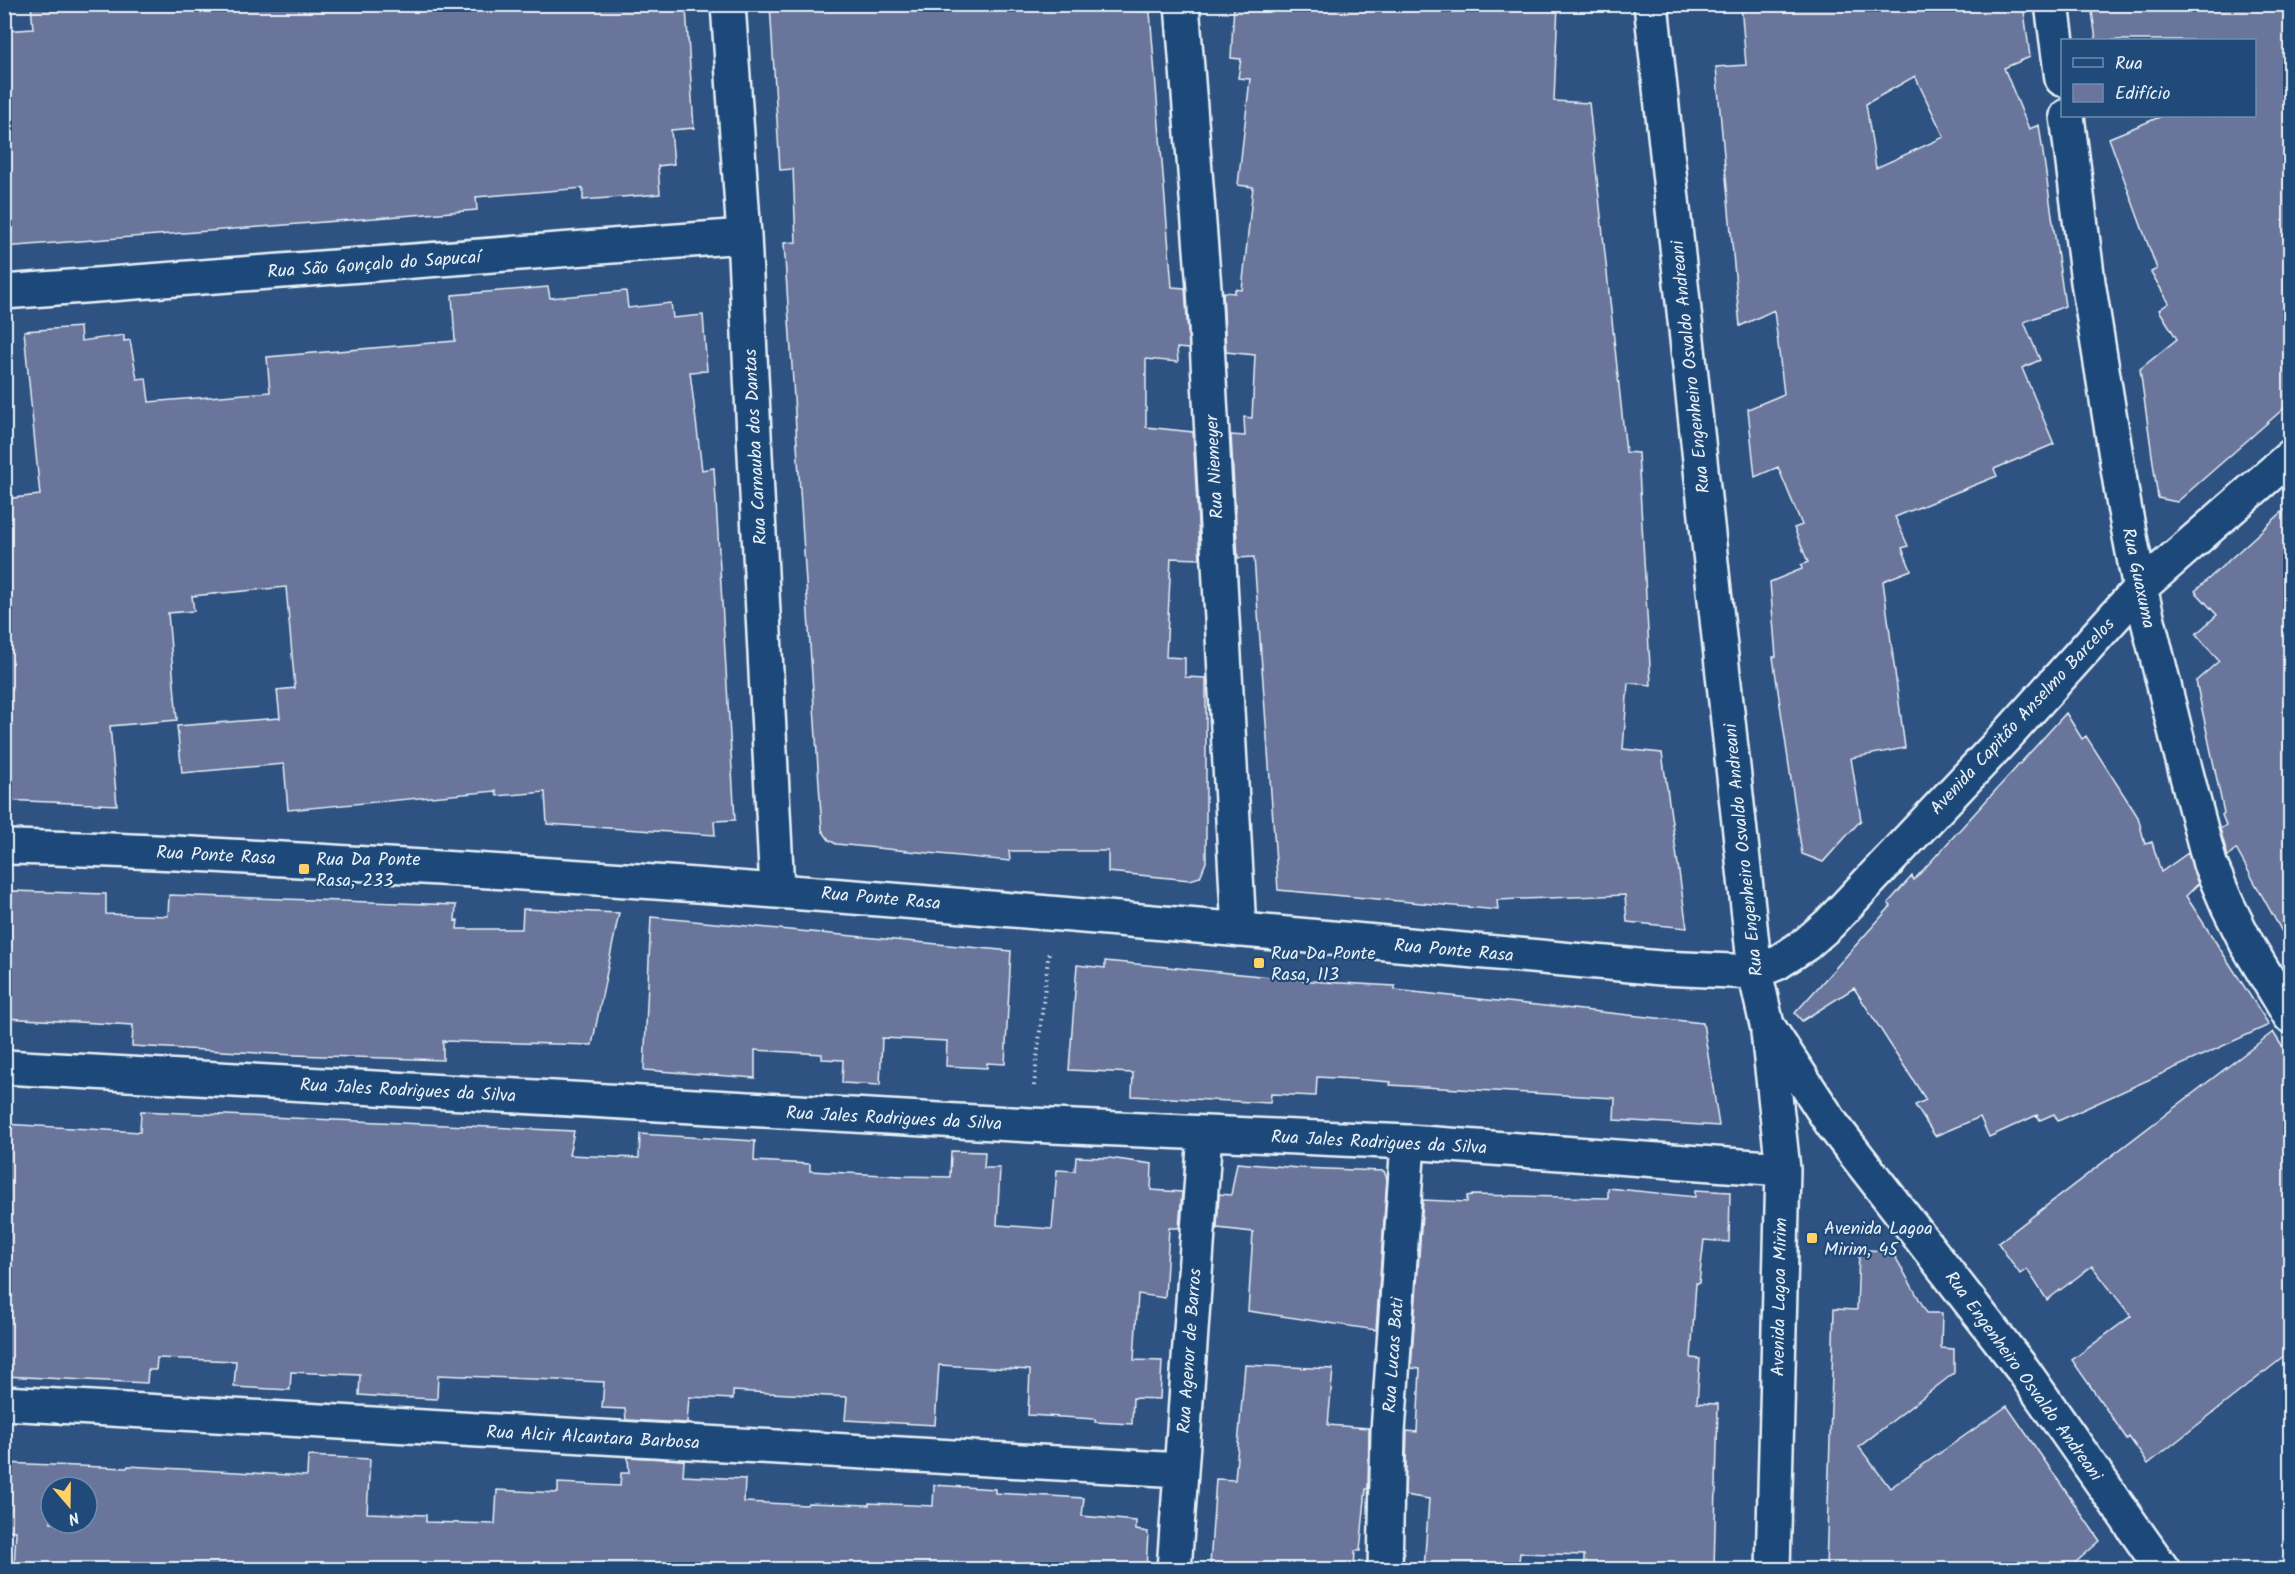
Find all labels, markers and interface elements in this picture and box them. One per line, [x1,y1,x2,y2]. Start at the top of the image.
legend [2061,39,2256,117]
text: Rua [2115,50,2143,79]
text: Edifício [2115,80,2170,109]
street label: Rua Engenheiro Osvaldo Andreani [1664,238,1719,495]
street label: Rua São Gonçalo do Sapucaí [267,243,484,287]
street label: Rua Carnauba dos Dantas [737,348,776,546]
street label: Rua Niemeyer [1198,413,1233,520]
street label: Rua Guaxuma [2113,525,2162,631]
street label: Avenida Capitão Anselmo Barcelos [1924,612,2123,822]
street label: Rua Engenheiro Osvaldo Andreani [1717,721,1772,978]
street label: Rua Ponte Rasa [155,839,276,874]
place label: Rua Da Ponte Rasa, 233 [316,846,421,896]
marker: Rua Da Ponte Rasa, 233 [297,862,311,876]
street label: Rua Ponte Rasa [820,880,942,919]
street label: Rua Ponte Rasa [1393,932,1515,971]
place label: Rua Da Ponte Rasa, 113 [1271,940,1376,990]
marker: Rua Da Ponte Rasa, 113 [1252,956,1266,970]
street label: Rua Jales Rodrigues da Silva [299,1071,517,1112]
street label: Rua Jales Rodrigues da Silva [785,1099,1003,1140]
street label: Rua Jales Rodrigues da Silva [1270,1123,1488,1164]
place label: Avenida Lagoa Mirim, 45 [1824,1215,1933,1265]
street label: Avenida Lagoa Mirim [1765,1217,1796,1377]
marker: Avenida Lagoa Mirim, 45 [1805,1231,1819,1245]
street label: Rua Engenheiro Osvaldo Andreani [1936,1266,2110,1489]
street label: Rua Agenor de Barros [1170,1267,1211,1435]
street label: Rua Lucas Bati [1376,1296,1413,1414]
street label: Rua Alcir Alcantara Barbosa [485,1418,700,1459]
north arrow [39,1475,99,1535]
text: N [65,1504,83,1531]

